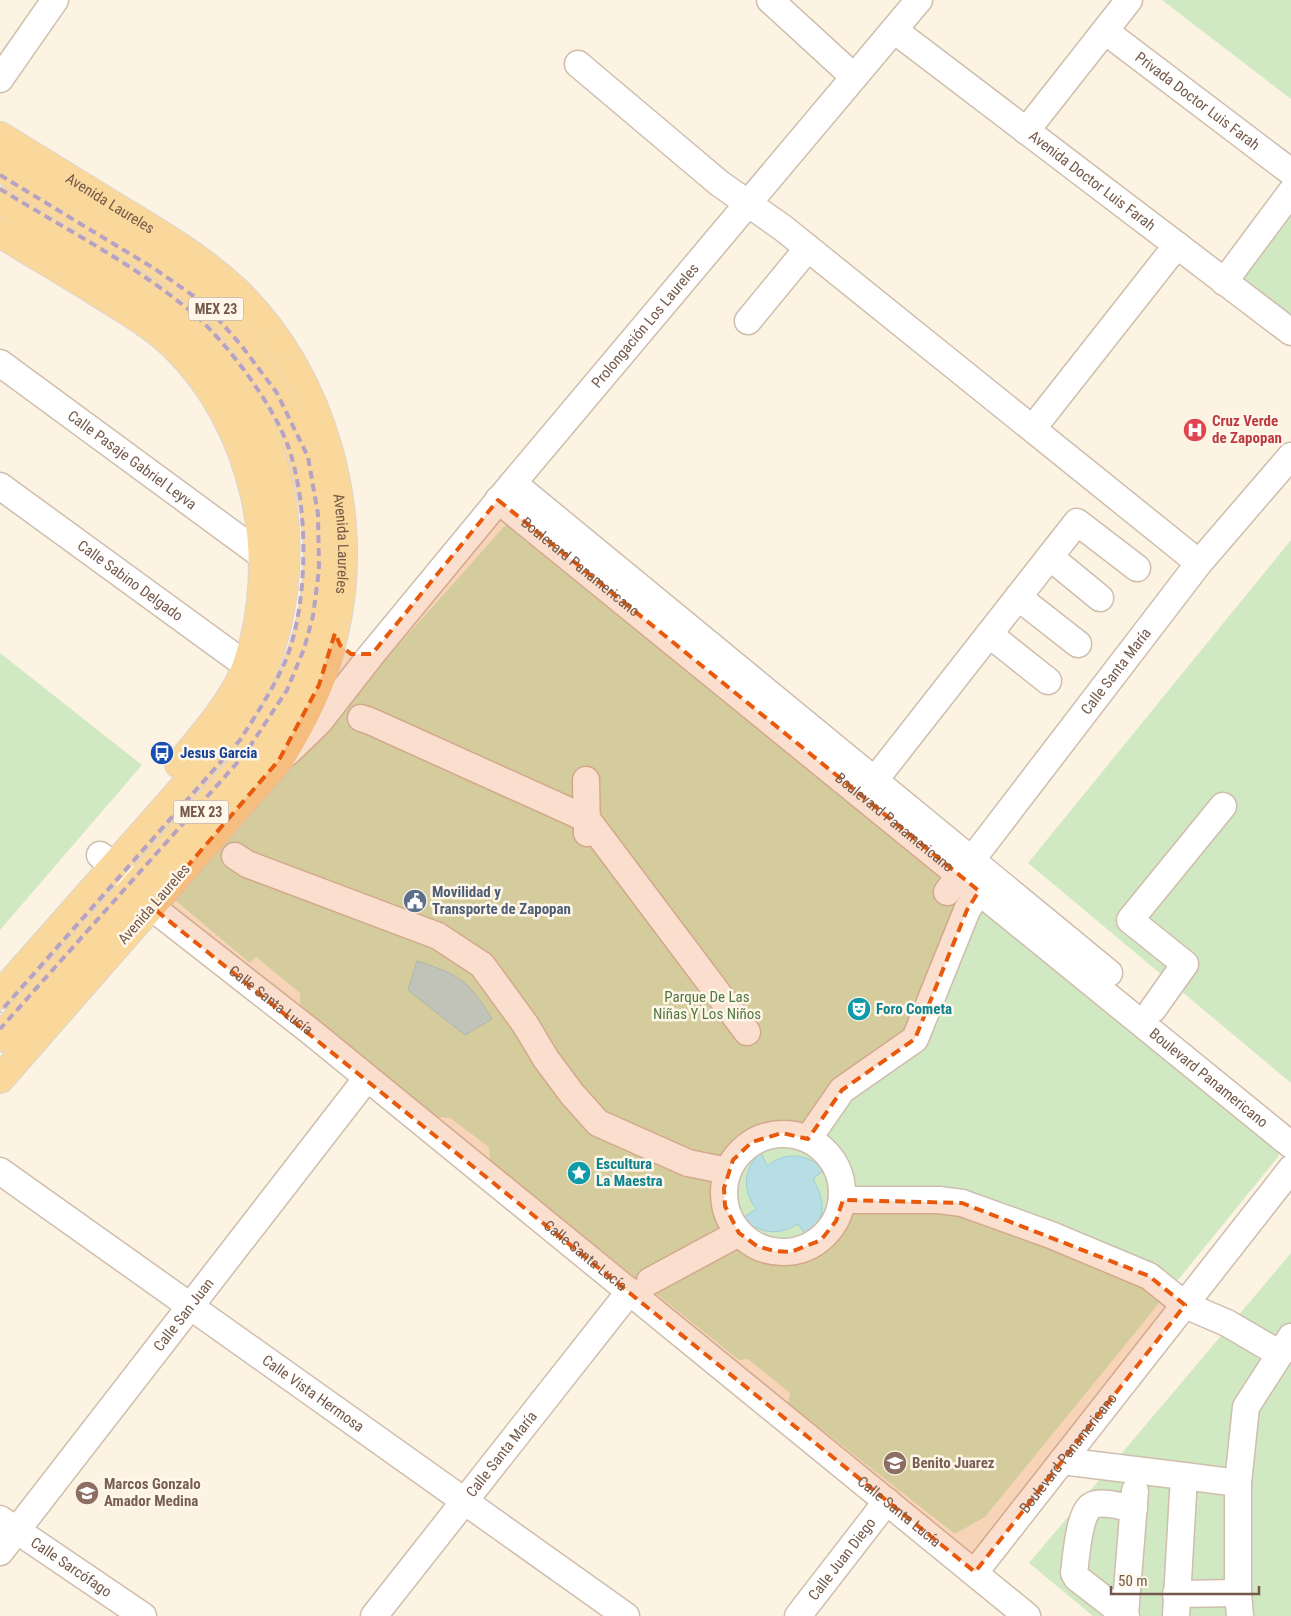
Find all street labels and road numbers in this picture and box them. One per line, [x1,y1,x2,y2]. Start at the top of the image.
street label: Privada Doctor Luis Farah [1132,48,1263,154]
street label: Avenida Doctor Luis Farah [1025,127,1159,235]
street label: Avenida Laureles [62,169,158,238]
street label: Prolongación Los Laureles [588,260,703,392]
road number: MEX 23 [188,298,244,320]
street label: Calle Pasaje Gabriel Leyva [64,407,200,513]
street label: Avenida Laureles [329,492,352,595]
street label: Boulevard Panamericano [517,513,643,620]
street label: Calle Sabino Delgado [74,536,186,625]
street label: Calle Santa María [1077,624,1155,718]
street label: Boulevard Panamericano [832,769,957,876]
road number: MEX 23 [174,800,228,824]
street label: Avenida Laureles [114,860,194,948]
street label: Calle Santa Lucía [225,962,317,1039]
street label: Boulevard Panamericano [1146,1025,1271,1131]
street label: Calle Santa Lucía [540,1216,631,1295]
street label: Calle San Juan [150,1275,218,1355]
street label: Calle Vista Hermosa [259,1351,367,1436]
street label: Boulevard Panamericano [1016,1390,1121,1517]
street label: Calle Santa María [462,1408,541,1501]
street label: Calle Santa Lucía [854,1472,944,1551]
street label: Calle Juan Diego [804,1514,880,1604]
street label: Calle Sarcófago [27,1533,115,1601]

